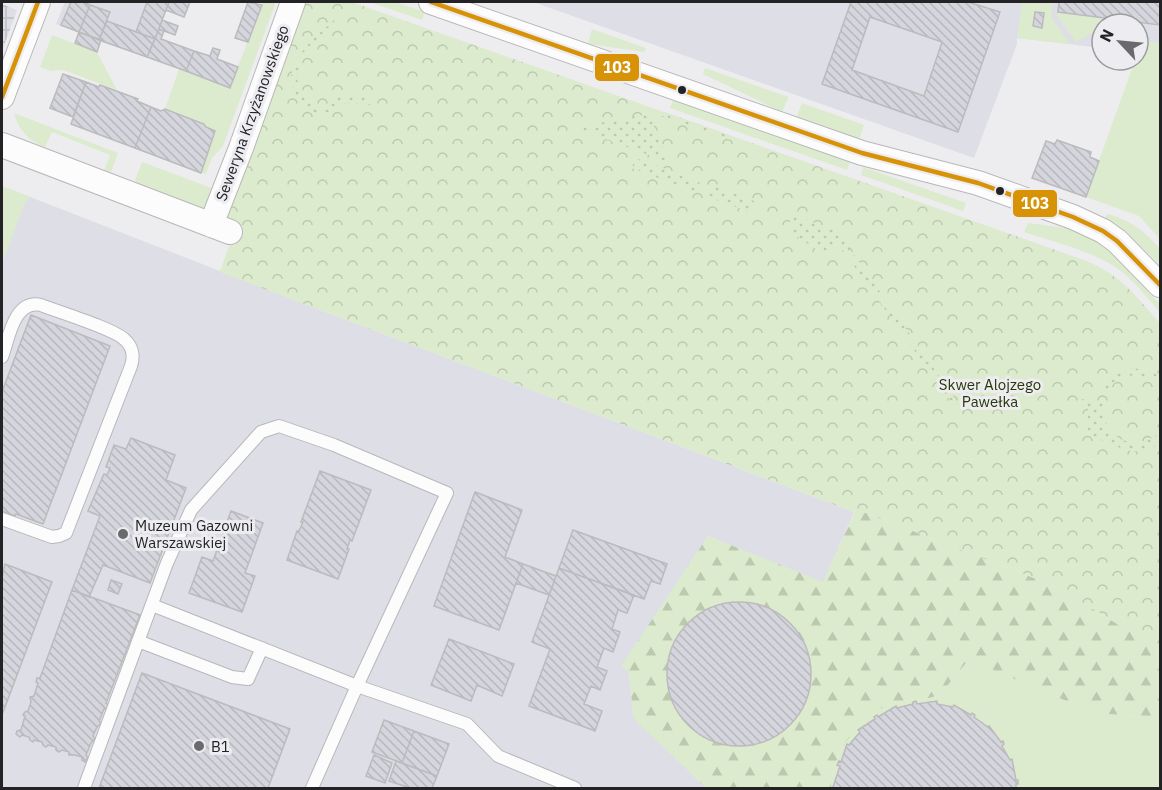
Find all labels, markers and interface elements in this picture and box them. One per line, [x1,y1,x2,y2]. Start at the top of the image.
north arrow [1090,12,1150,72]
street label: Seweryna Krzyżanowskiego [211,22,293,204]
text: N [1095,26,1118,45]
line badge: 103 [594,53,640,82]
text: 103 [603,57,631,77]
unlabelled marker [676,84,688,96]
unlabelled marker [994,185,1006,197]
line badge: 103 [1012,189,1058,218]
text: 103 [1021,193,1049,213]
park label: Skwer Alojzego Pawełka [939,375,1041,411]
place label: Muzeum Gazowni Warszawskiej [135,516,253,552]
marker: Muzeum Gazowni Warszawskiej [116,527,130,541]
place label: B1 [211,737,230,756]
marker: B1 [192,739,206,753]

